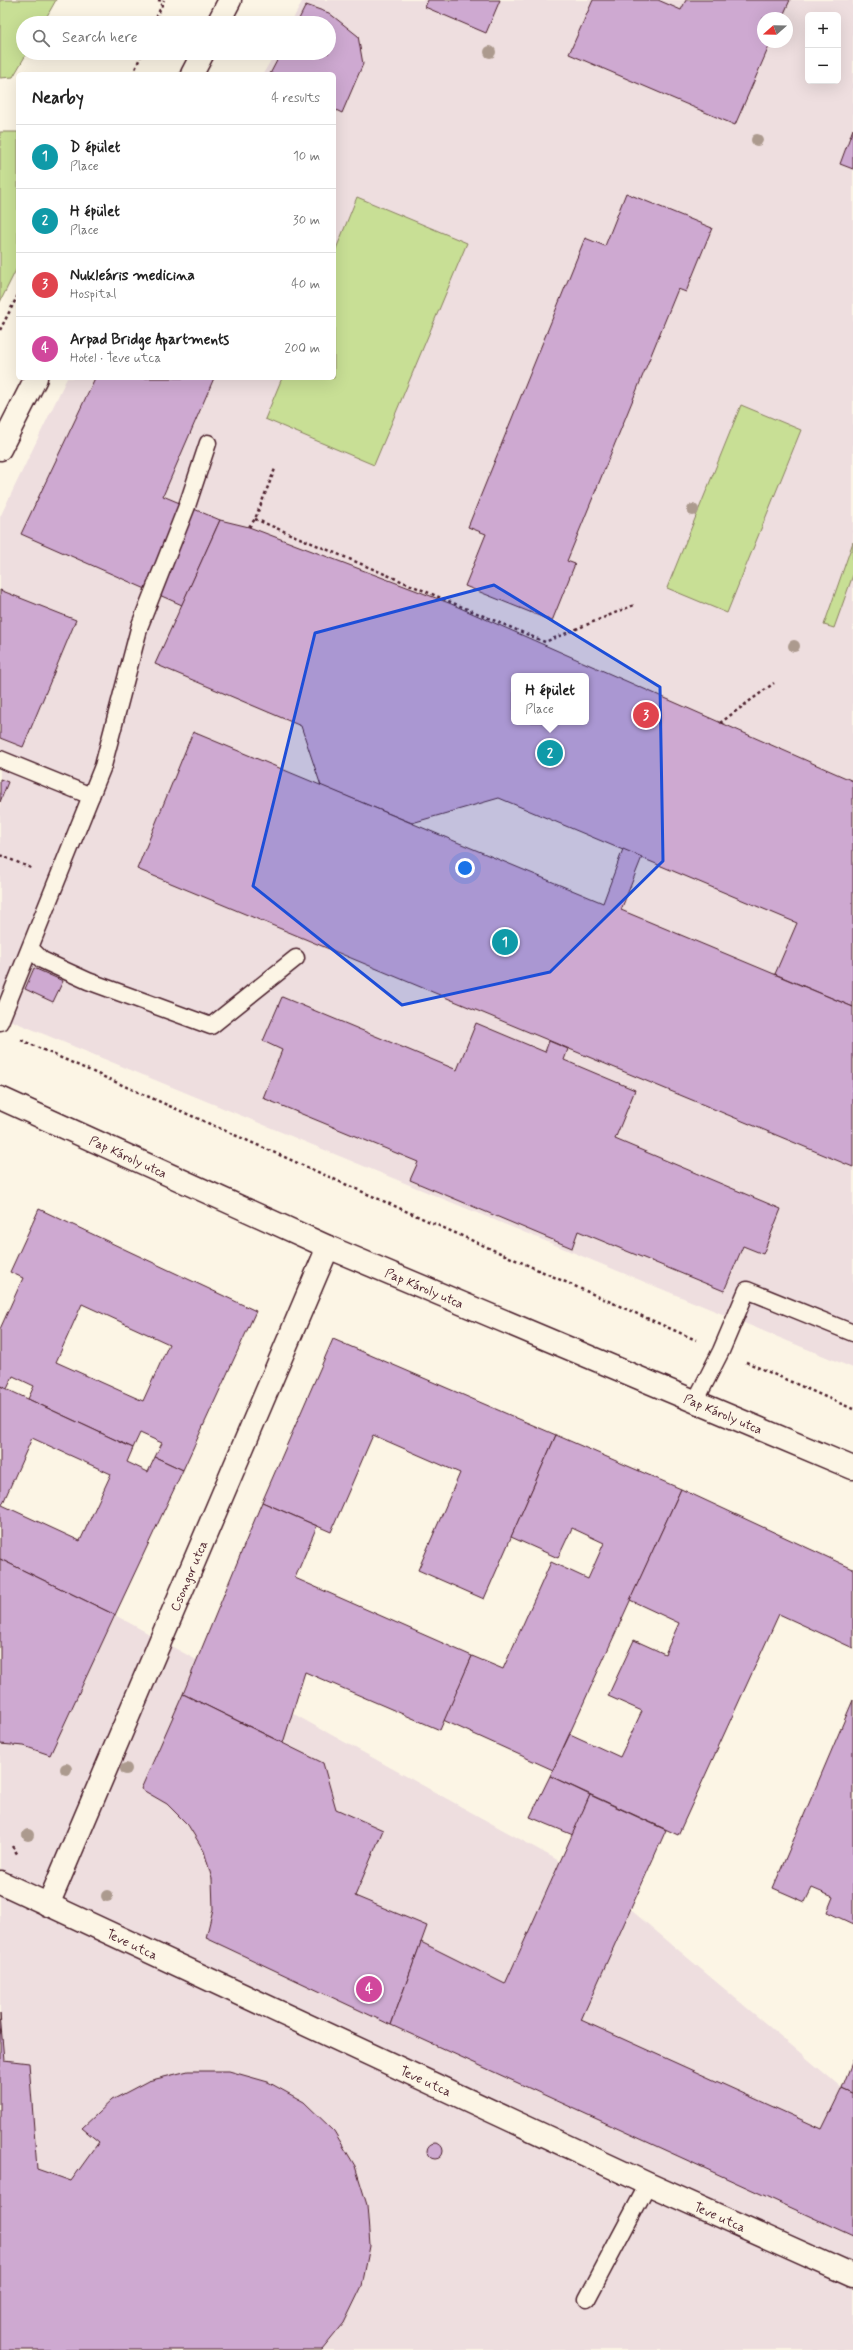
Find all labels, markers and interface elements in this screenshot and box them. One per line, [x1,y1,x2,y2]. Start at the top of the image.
north arrow [757,12,793,48]
map controls [805,12,841,84]
button: + [805,12,841,48]
search box [16,16,336,60]
icon: search [30,27,52,49]
text: Search here [62,28,138,48]
button: − [805,48,841,84]
text: Nearby [32,87,84,109]
text: 4 results [271,90,320,107]
text: D épület [70,138,120,158]
text: 1 [42,148,48,165]
text: 10 m [293,148,320,165]
text: Place [70,158,99,175]
text: H épület [70,202,120,222]
text: 2 [42,212,48,229]
text: 30 m [293,212,320,229]
text: Place [70,222,99,239]
text: Nukleáris medicina [70,266,195,286]
text: 3 [42,276,48,293]
text: 40 m [291,276,320,293]
text: Hospital [70,286,116,303]
text: Arpad Bridge Apartments [70,330,229,350]
text: 4 [41,340,49,357]
text: 200 m [285,340,320,357]
text: Hotel · Teve utca [70,350,161,367]
popup [511,673,589,725]
text: H épület [525,681,575,701]
pin: 3 [633,700,659,730]
text: Place [525,701,554,718]
pin: 2 [537,738,563,768]
your location [455,858,475,878]
pin: 1 [492,927,518,957]
street label: Pap Károly utca [86,1133,169,1183]
street label: Pap Károly utca [382,1265,466,1313]
street label: Pap Károly utca [681,1391,764,1439]
street label: Csongor utca [167,1538,212,1614]
street label: Teve utca [103,1926,160,1964]
pin: 4 [356,1974,382,2004]
street label: Teve utca [397,2063,454,2101]
street label: Teve utca [691,2199,748,2237]

